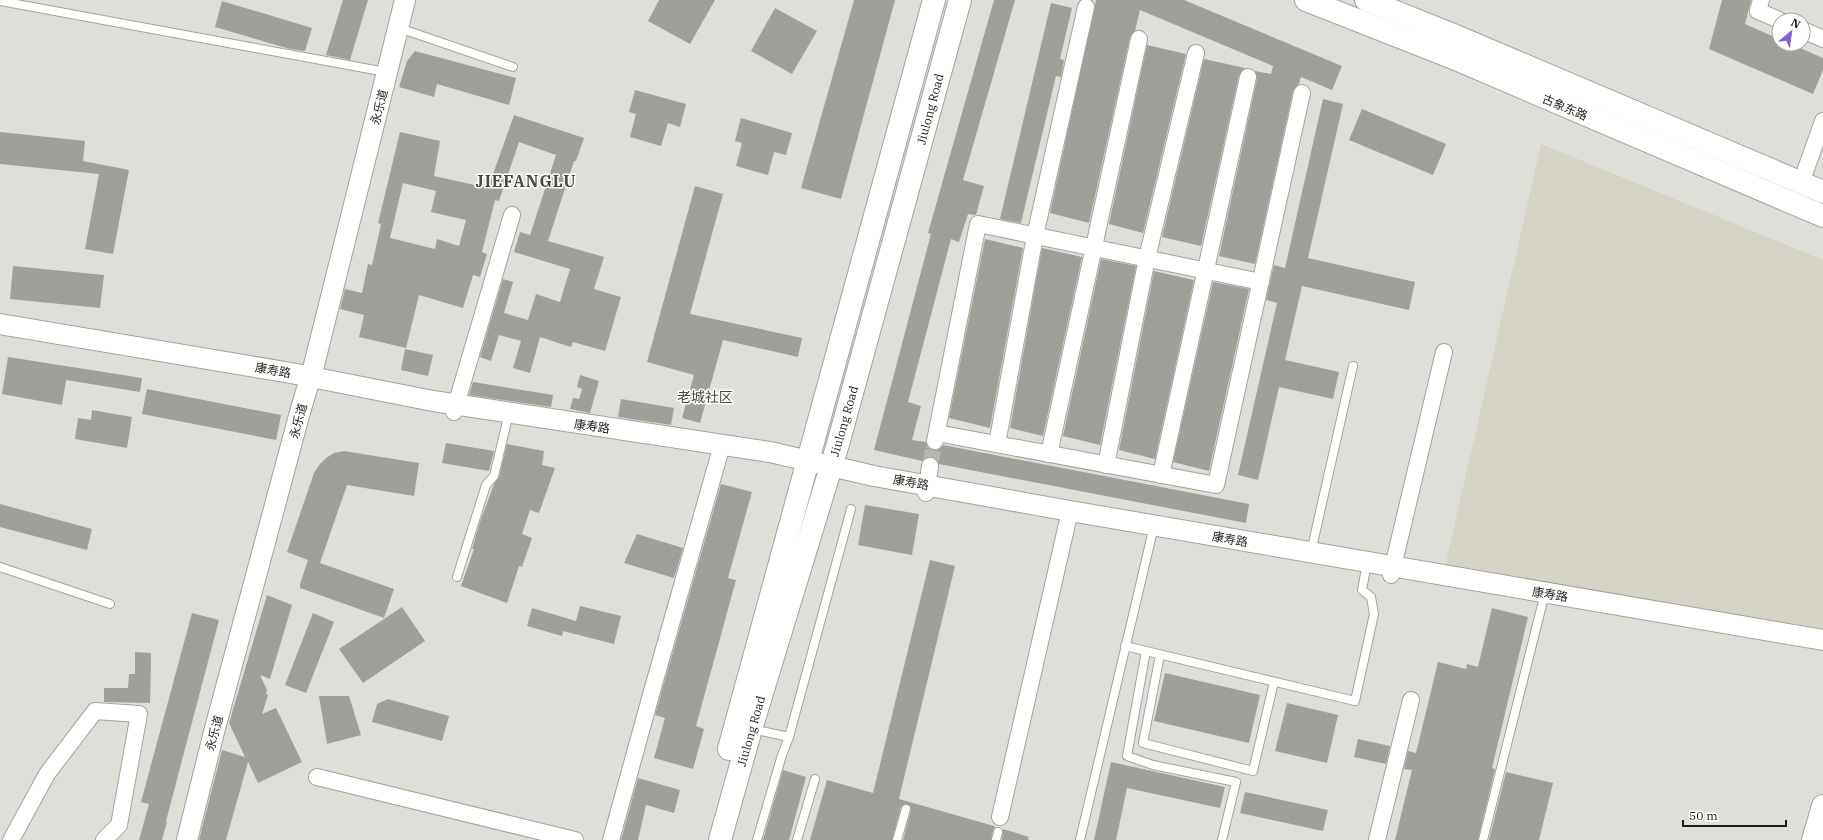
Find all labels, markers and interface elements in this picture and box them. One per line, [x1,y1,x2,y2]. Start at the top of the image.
north arrow [1771,12,1811,52]
text: N [1789,15,1803,32]
street label: Jiulong Road [913,72,947,146]
street label: 永乐道 [367,88,391,126]
street label: 古象东路 [1540,91,1590,123]
district label: JIEFANGLU [475,171,577,191]
street label: 康寿路 [254,359,292,381]
street label: Jiulong Road [827,384,861,458]
district label: 老城社区 [677,388,733,406]
street label: 永乐道 [286,402,310,440]
street label: 康寿路 [573,416,611,436]
street label: 康寿路 [892,471,930,493]
street label: 康寿路 [1211,528,1249,550]
street label: 康寿路 [1531,584,1569,604]
street label: Jiulong Road [734,694,768,768]
street label: 永乐道 [202,714,226,752]
scale bar [1683,802,1786,828]
text: 50 m [1689,808,1718,823]

